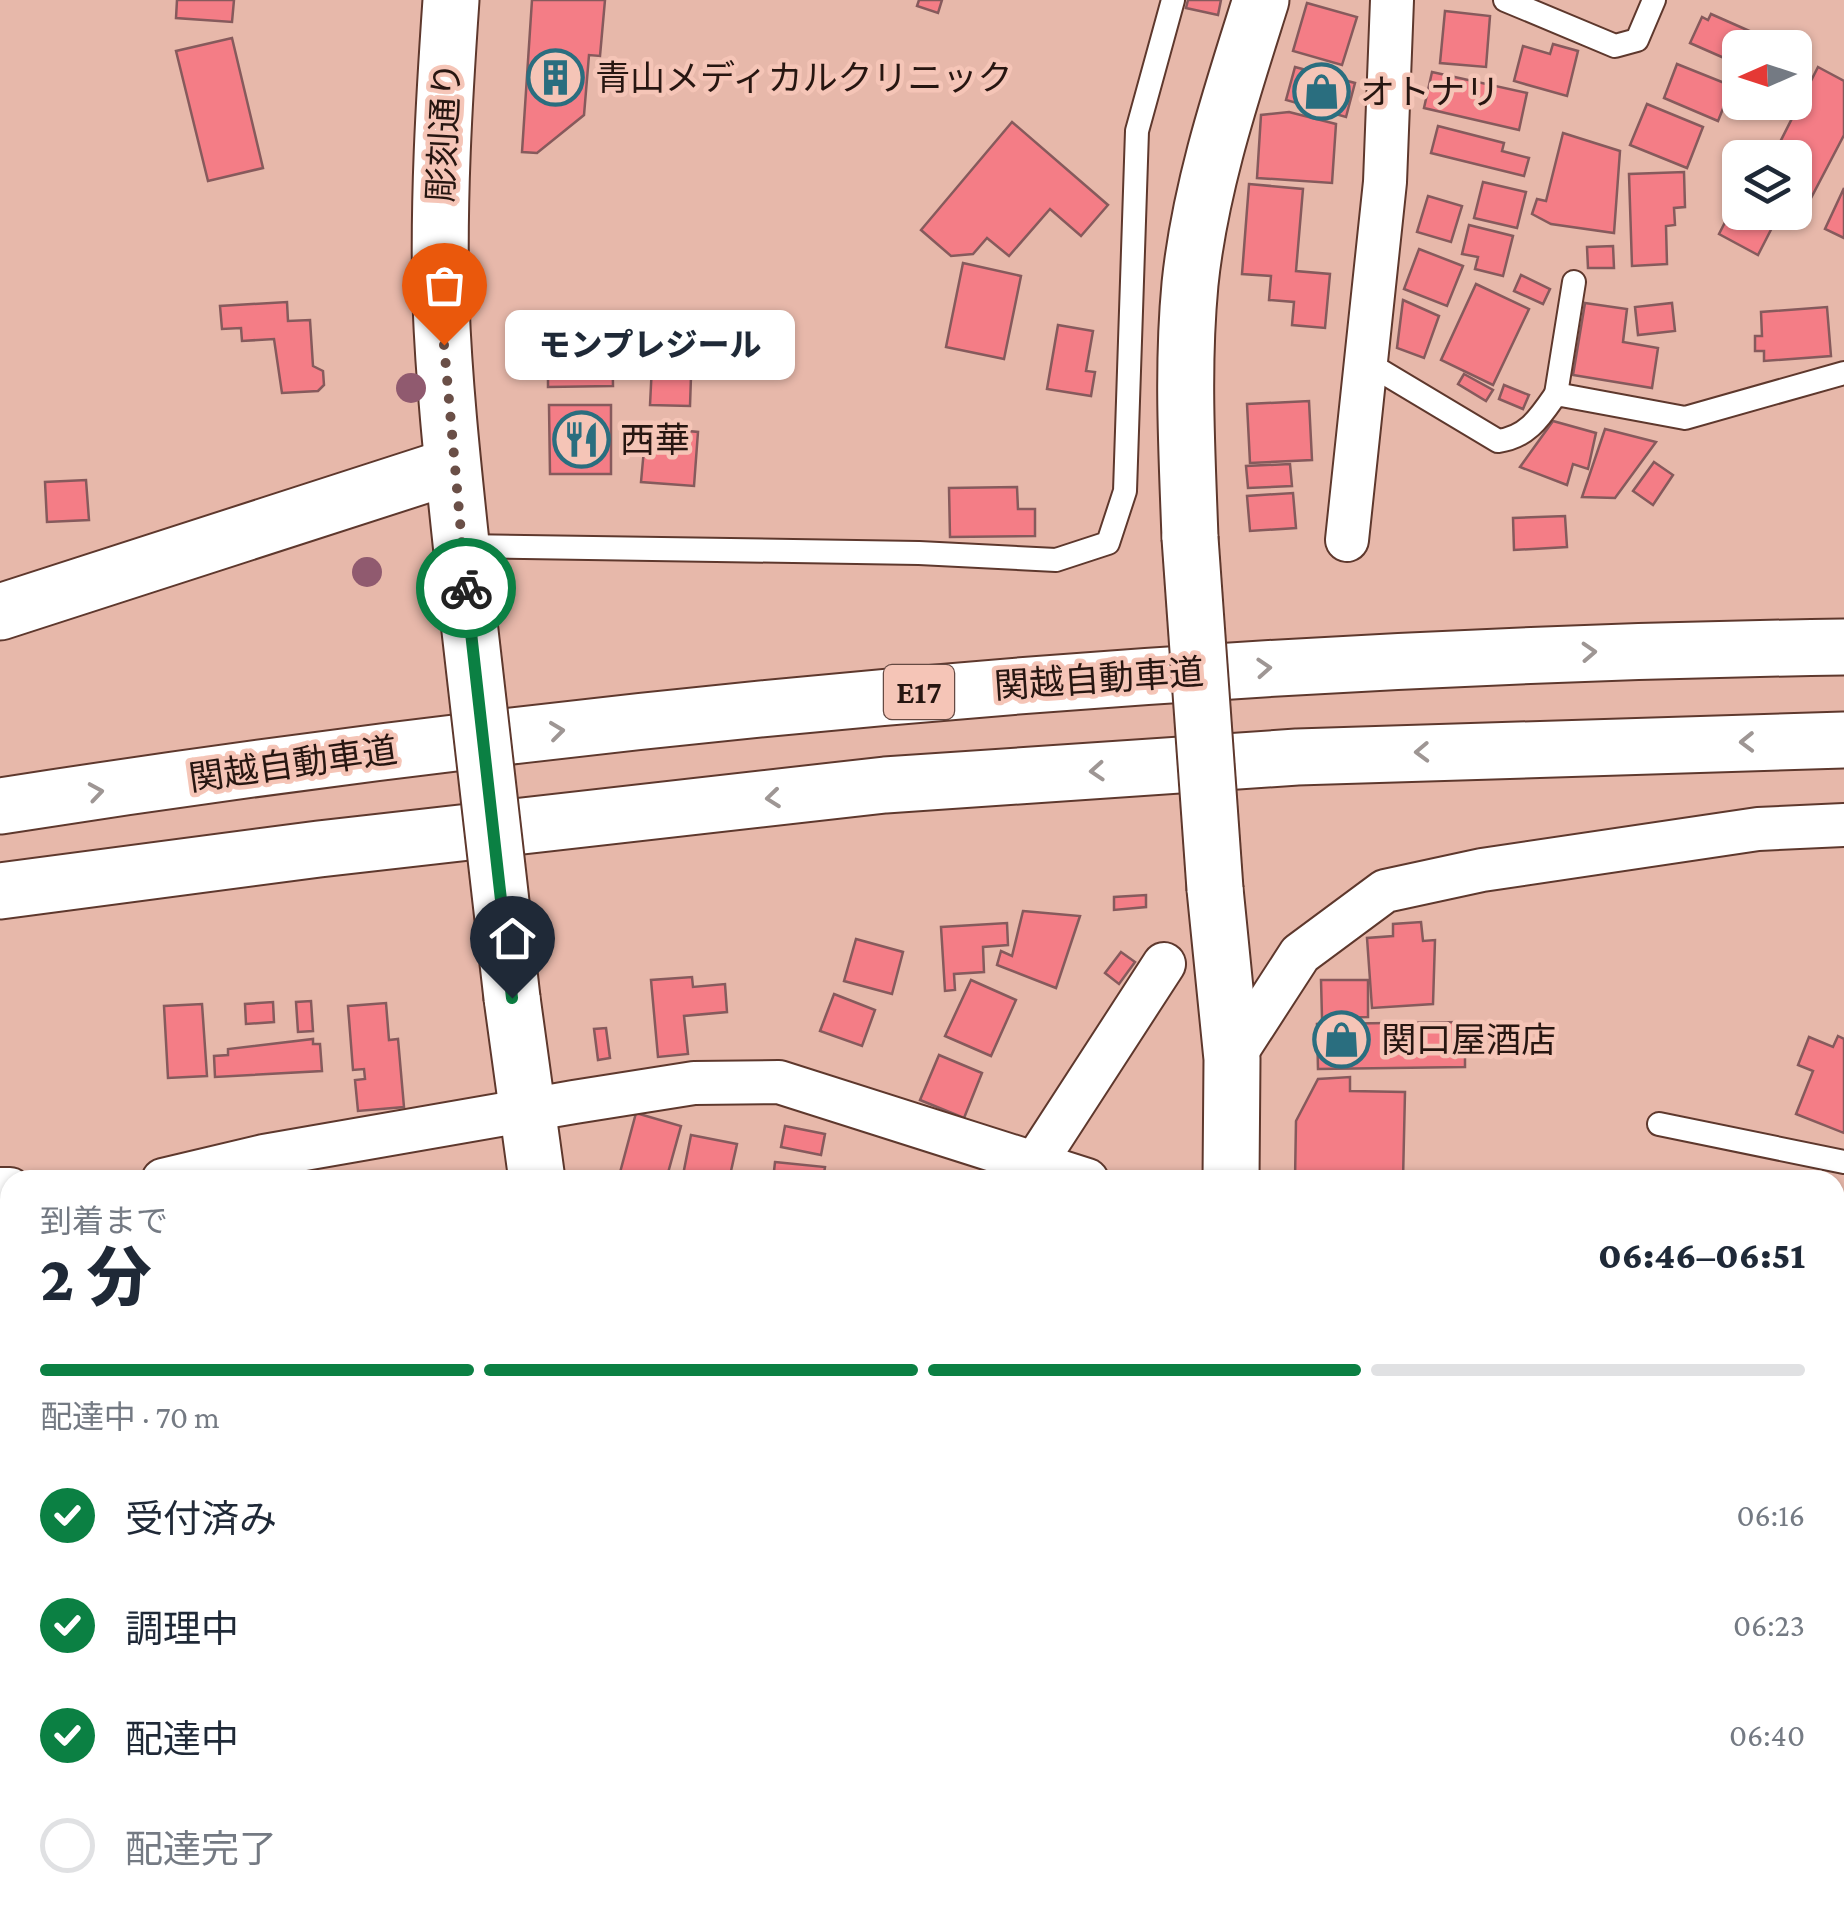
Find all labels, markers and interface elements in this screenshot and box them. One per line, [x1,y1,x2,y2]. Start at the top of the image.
north arrow [1722,30,1812,120]
map controls [1722,30,1812,230]
building icon: 青山メディカルクリニック [526,48,586,108]
place label: 青山メディカルクリニック [595,59,1013,98]
street label: 彫刻通り [421,61,468,203]
shop icon: オトナリ [1291,62,1351,122]
place label: オトナリ [1360,73,1500,112]
button: layers [1722,140,1812,230]
pin [402,243,487,346]
icon: bag [417,258,472,313]
callout: モンプレジール [504,310,794,380]
text: モンプレジール [538,327,762,363]
restaurant icon: 西華 [551,410,611,470]
place label: 西華 [620,421,690,460]
courier [416,538,516,638]
icon: bike [439,561,494,616]
one-way arrow [1581,641,1597,662]
street label: 関越自動車道 [993,653,1205,706]
one-way arrow [1257,658,1273,679]
road number: E17 [884,665,954,719]
one-way arrow [550,721,566,742]
street label: 関越自動車道 [186,731,400,798]
one-way arrow [1738,731,1754,753]
one-way arrow [1413,741,1429,762]
one-way arrow [1089,760,1105,781]
one-way arrow [88,782,105,803]
one-way arrow [765,787,781,808]
pin [470,896,555,999]
icon: home [485,911,540,966]
shop icon: 関口屋酒店 [1312,1010,1372,1070]
place label: 関口屋酒店 [1381,1021,1556,1060]
text: 到着まで [40,1203,168,1239]
text: 06:46–06:51 [1598,1234,1805,1276]
text: 2 分 [40,1242,152,1314]
text: 配達中 · 70 m [40,1399,220,1435]
icon: check [40,1488,95,1543]
text: 06:16 [1736,1497,1805,1533]
text: 受付済み [125,1498,277,1540]
icon: check [40,1598,95,1653]
text: 06:23 [1733,1607,1805,1643]
text: 調理中 [125,1608,239,1650]
icon: check [40,1708,95,1763]
text: 06:40 [1729,1717,1805,1753]
text: 配達中 [125,1718,239,1760]
text: 配達完了 [125,1828,277,1870]

